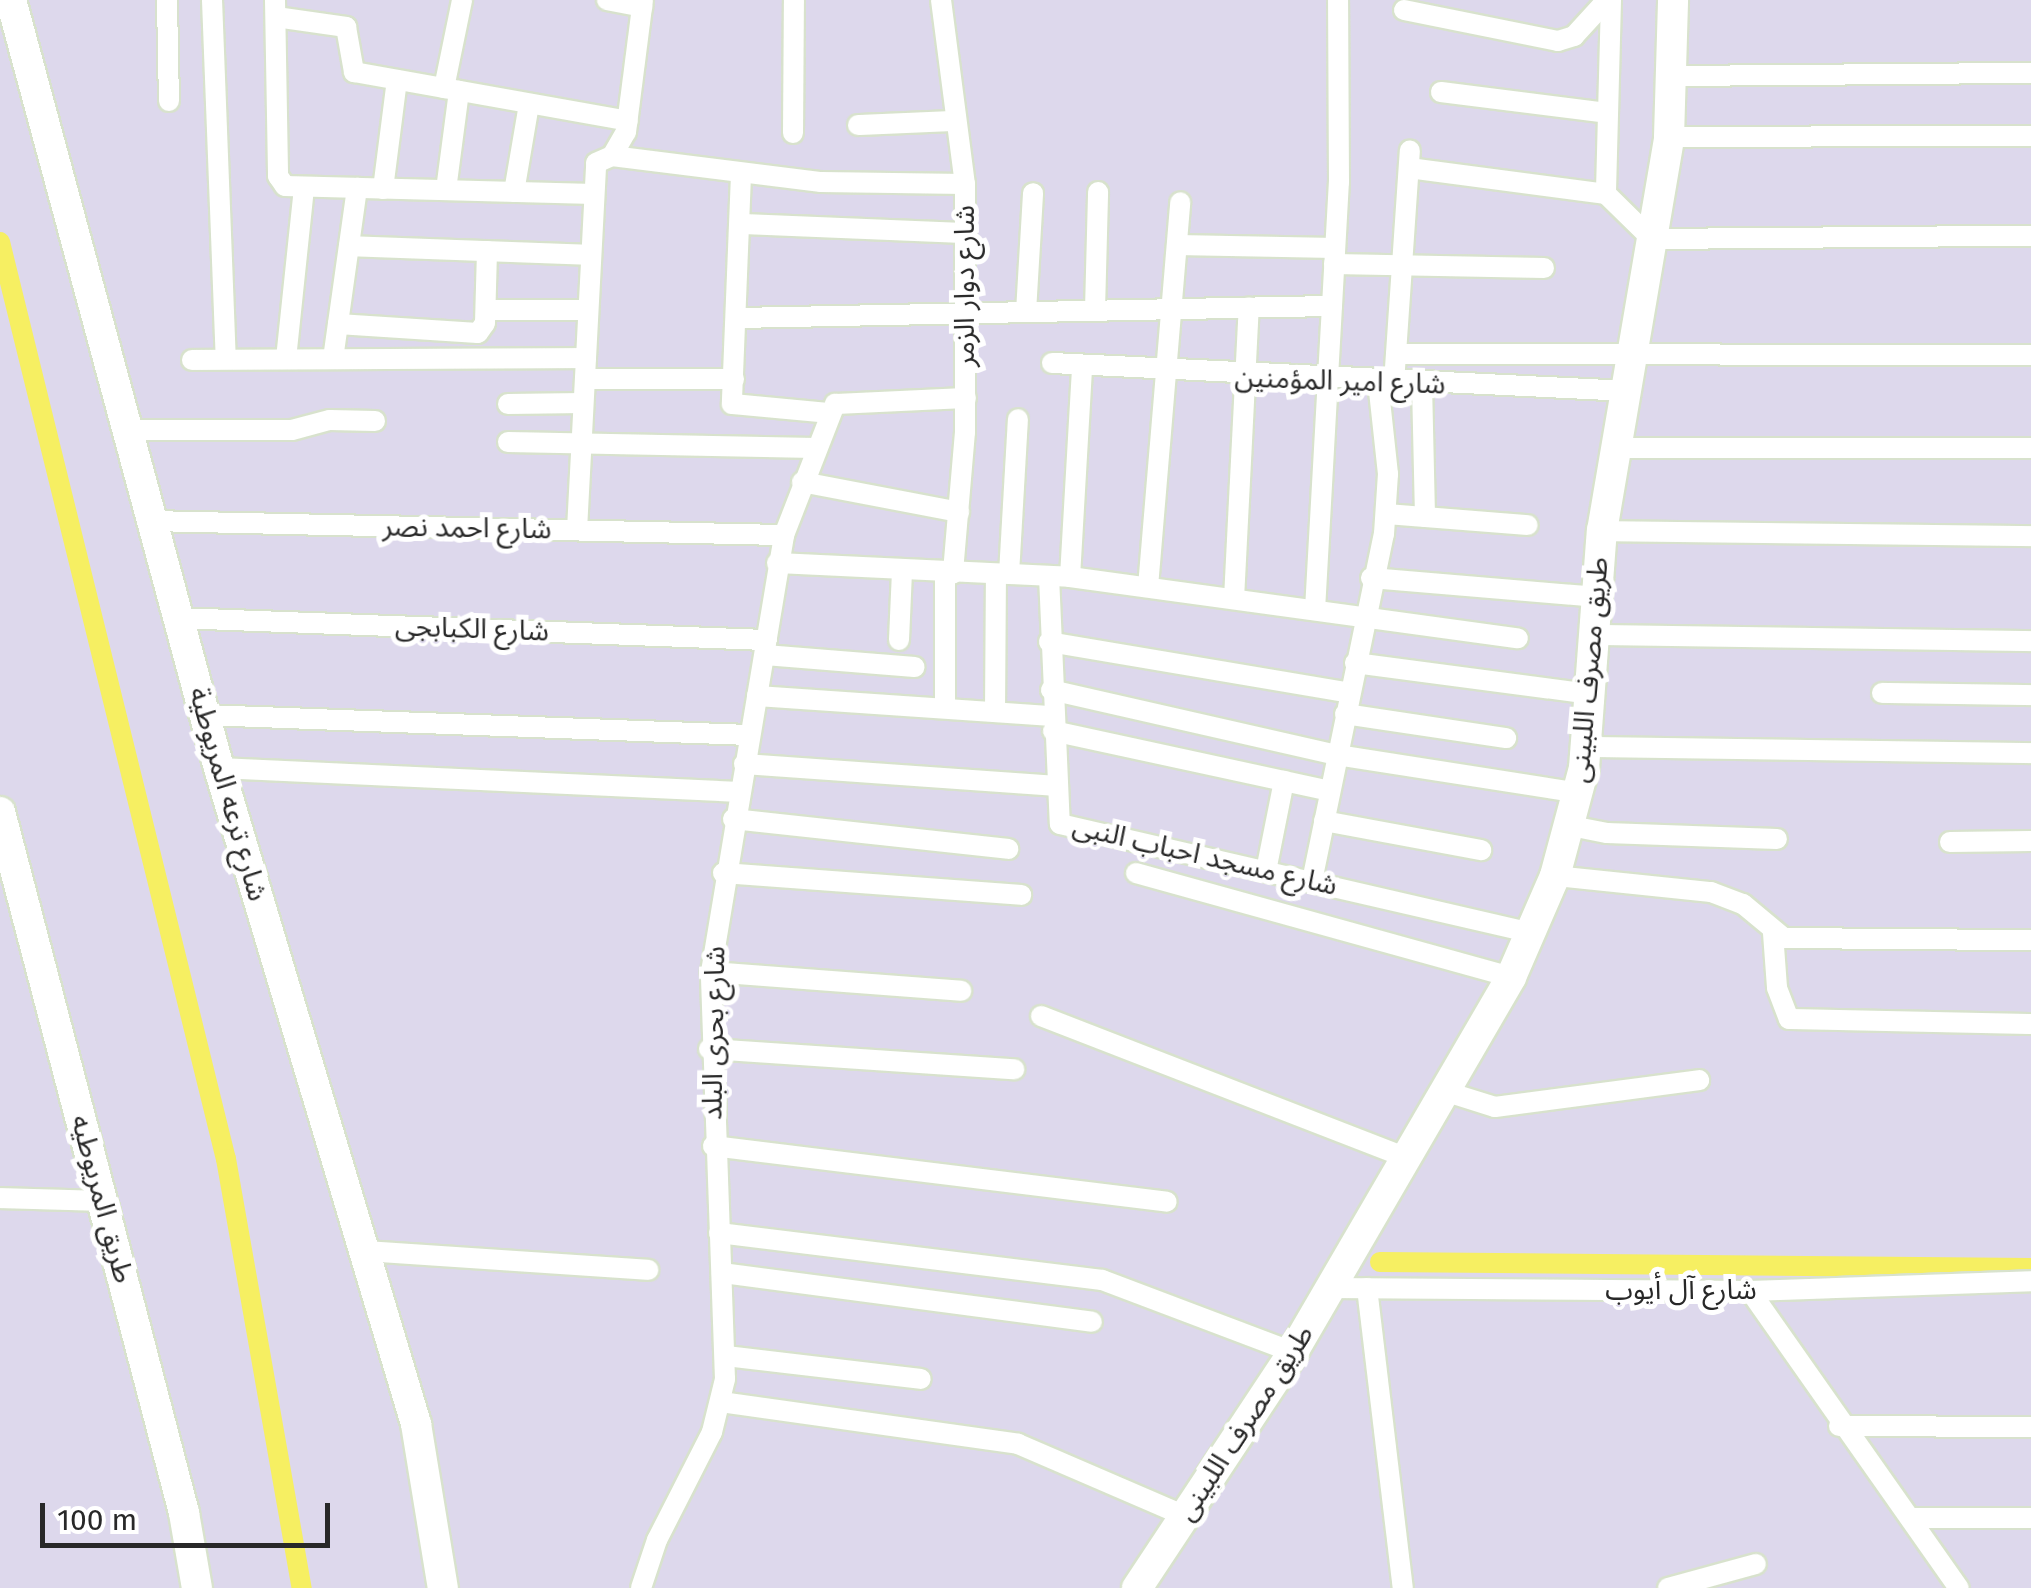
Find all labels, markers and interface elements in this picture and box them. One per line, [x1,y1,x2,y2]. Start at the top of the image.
street label: شارع دوار الزمر [948,205,982,367]
street label: شارع امير المؤمنين [1234,361,1446,401]
street label: شارع احمد نصر [382,510,552,546]
street label: طريق مصرف اللبينى [1562,556,1616,784]
street label: شارع الكبابجى [395,610,549,648]
street label: شارع ترعه المريوطية [181,683,275,905]
street label: شارع مسجد احباب النبى [1069,809,1341,903]
street label: شارع بحرى البلد [696,946,732,1120]
street label: طريق المريوطيه [63,1111,141,1287]
street label: شارع آل أيوب [1605,1273,1757,1307]
street label: طريق مصرف اللبينى [1169,1319,1321,1527]
scale bar [45,1483,335,1545]
text: 100 m [57,1502,137,1538]

